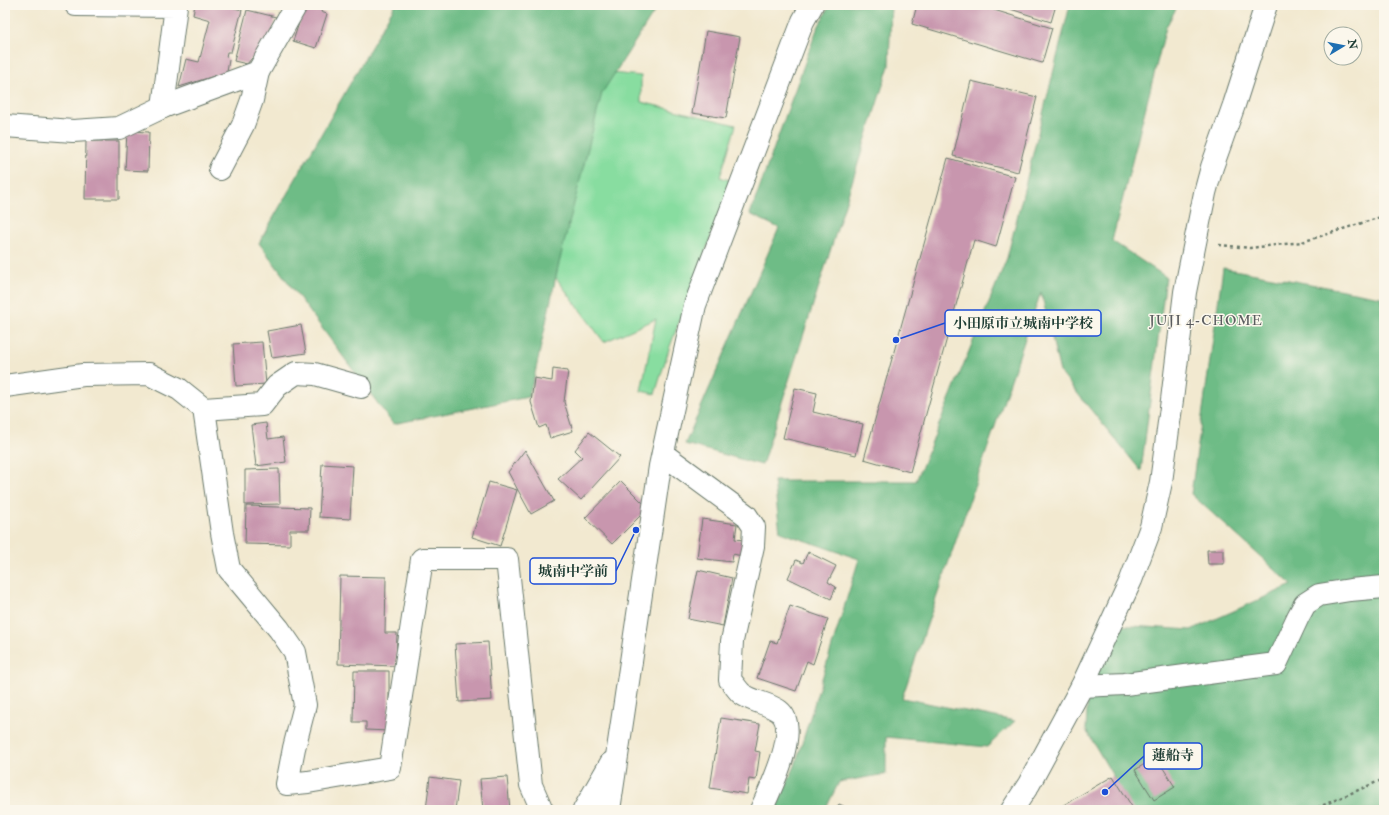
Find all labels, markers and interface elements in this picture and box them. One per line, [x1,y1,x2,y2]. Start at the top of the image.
north arrow [1323,26,1363,66]
text: N [1345,37,1360,51]
callout: 小田原市立城南中学校 [945,310,1101,336]
district label: JUJI 4-CHOME [1148,312,1263,329]
text: 小田原市立城南中学校 [953,315,1093,332]
callout: 城南中学前 [530,558,616,584]
text: 城南中学前 [538,563,608,580]
callout: 蓮船寺 [1144,743,1202,769]
text: 蓮船寺 [1152,747,1194,764]

